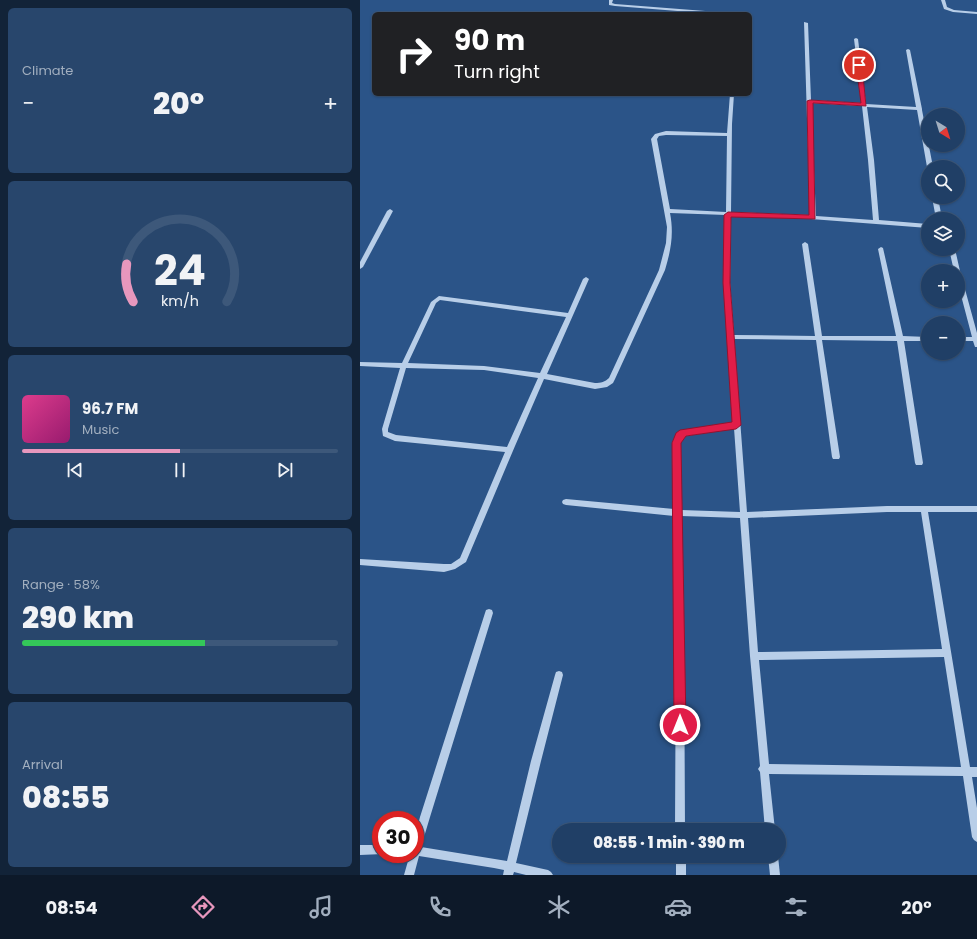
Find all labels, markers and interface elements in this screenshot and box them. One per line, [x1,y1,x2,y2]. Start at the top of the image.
text: 90 m [454,21,525,60]
icon: right [388,28,440,80]
pin [842,48,876,82]
icon: arrive [848,54,870,76]
text: Turn right [454,59,540,84]
text: Climate [22,61,73,80]
text: 20° [153,82,204,125]
text: − [22,88,34,119]
text: + [323,88,338,119]
north arrow [921,108,965,152]
map controls [921,108,965,360]
button: search [921,160,965,204]
button: layers [921,212,965,256]
text: 24 [154,241,206,300]
button: + [921,264,965,308]
text: km/h [161,291,199,311]
button: − [921,316,965,360]
text: 96.7 FM [82,398,138,419]
text: Music [82,420,119,439]
icon: previous [64,459,86,481]
icon: pause [169,459,191,481]
icon: next [274,459,296,481]
text: Range · 58% [22,575,100,594]
text: 290 km [22,596,134,639]
position arrow [659,704,701,746]
text: Arrival [22,755,63,774]
text: 08:55 [22,776,110,819]
speed limit sign: 30 [372,811,424,863]
text: 08:55 · 1 min · 390 m [593,832,745,853]
icon: directions [189,893,217,921]
icon: music [307,893,335,921]
icon: phone [426,893,454,921]
icon: climate [545,893,573,921]
icon: car [664,893,692,921]
icon: filters [782,893,810,921]
text: 08:54 [45,895,98,920]
text: 20° [901,895,932,920]

